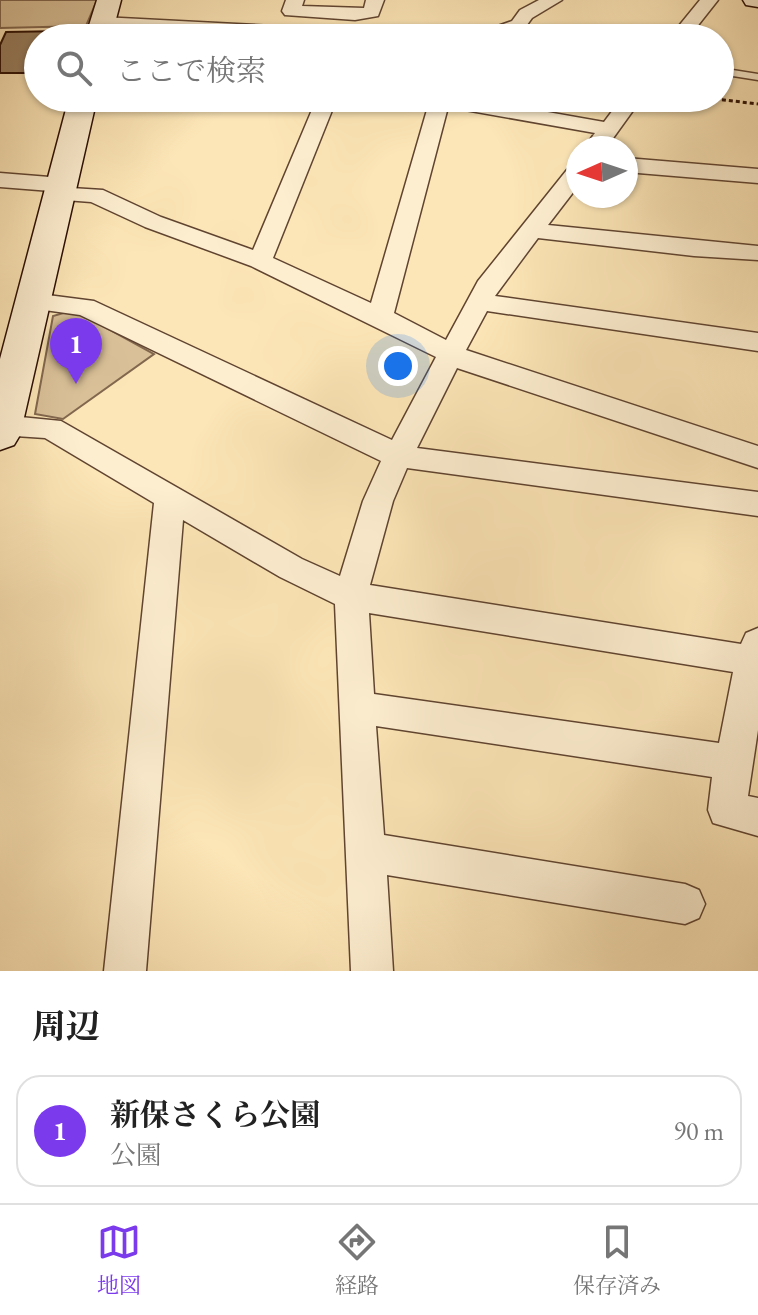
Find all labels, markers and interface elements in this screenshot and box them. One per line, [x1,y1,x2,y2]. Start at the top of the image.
search box [24,24,734,112]
icon: search [52,46,96,90]
text: ここで検索 [116,51,266,90]
north arrow [566,136,638,208]
pin: 1 [50,318,102,384]
your location [378,346,418,386]
text: 周辺 [32,1004,100,1048]
text: 新保さくら公園 [110,1095,320,1134]
text: 1 [53,1114,67,1148]
text: 90 m [674,1114,724,1148]
text: 公園 [110,1138,162,1172]
tab: 地図 [97,1220,141,1300]
tab: 経路 [335,1220,379,1300]
tab: 保存済み [573,1220,661,1300]

